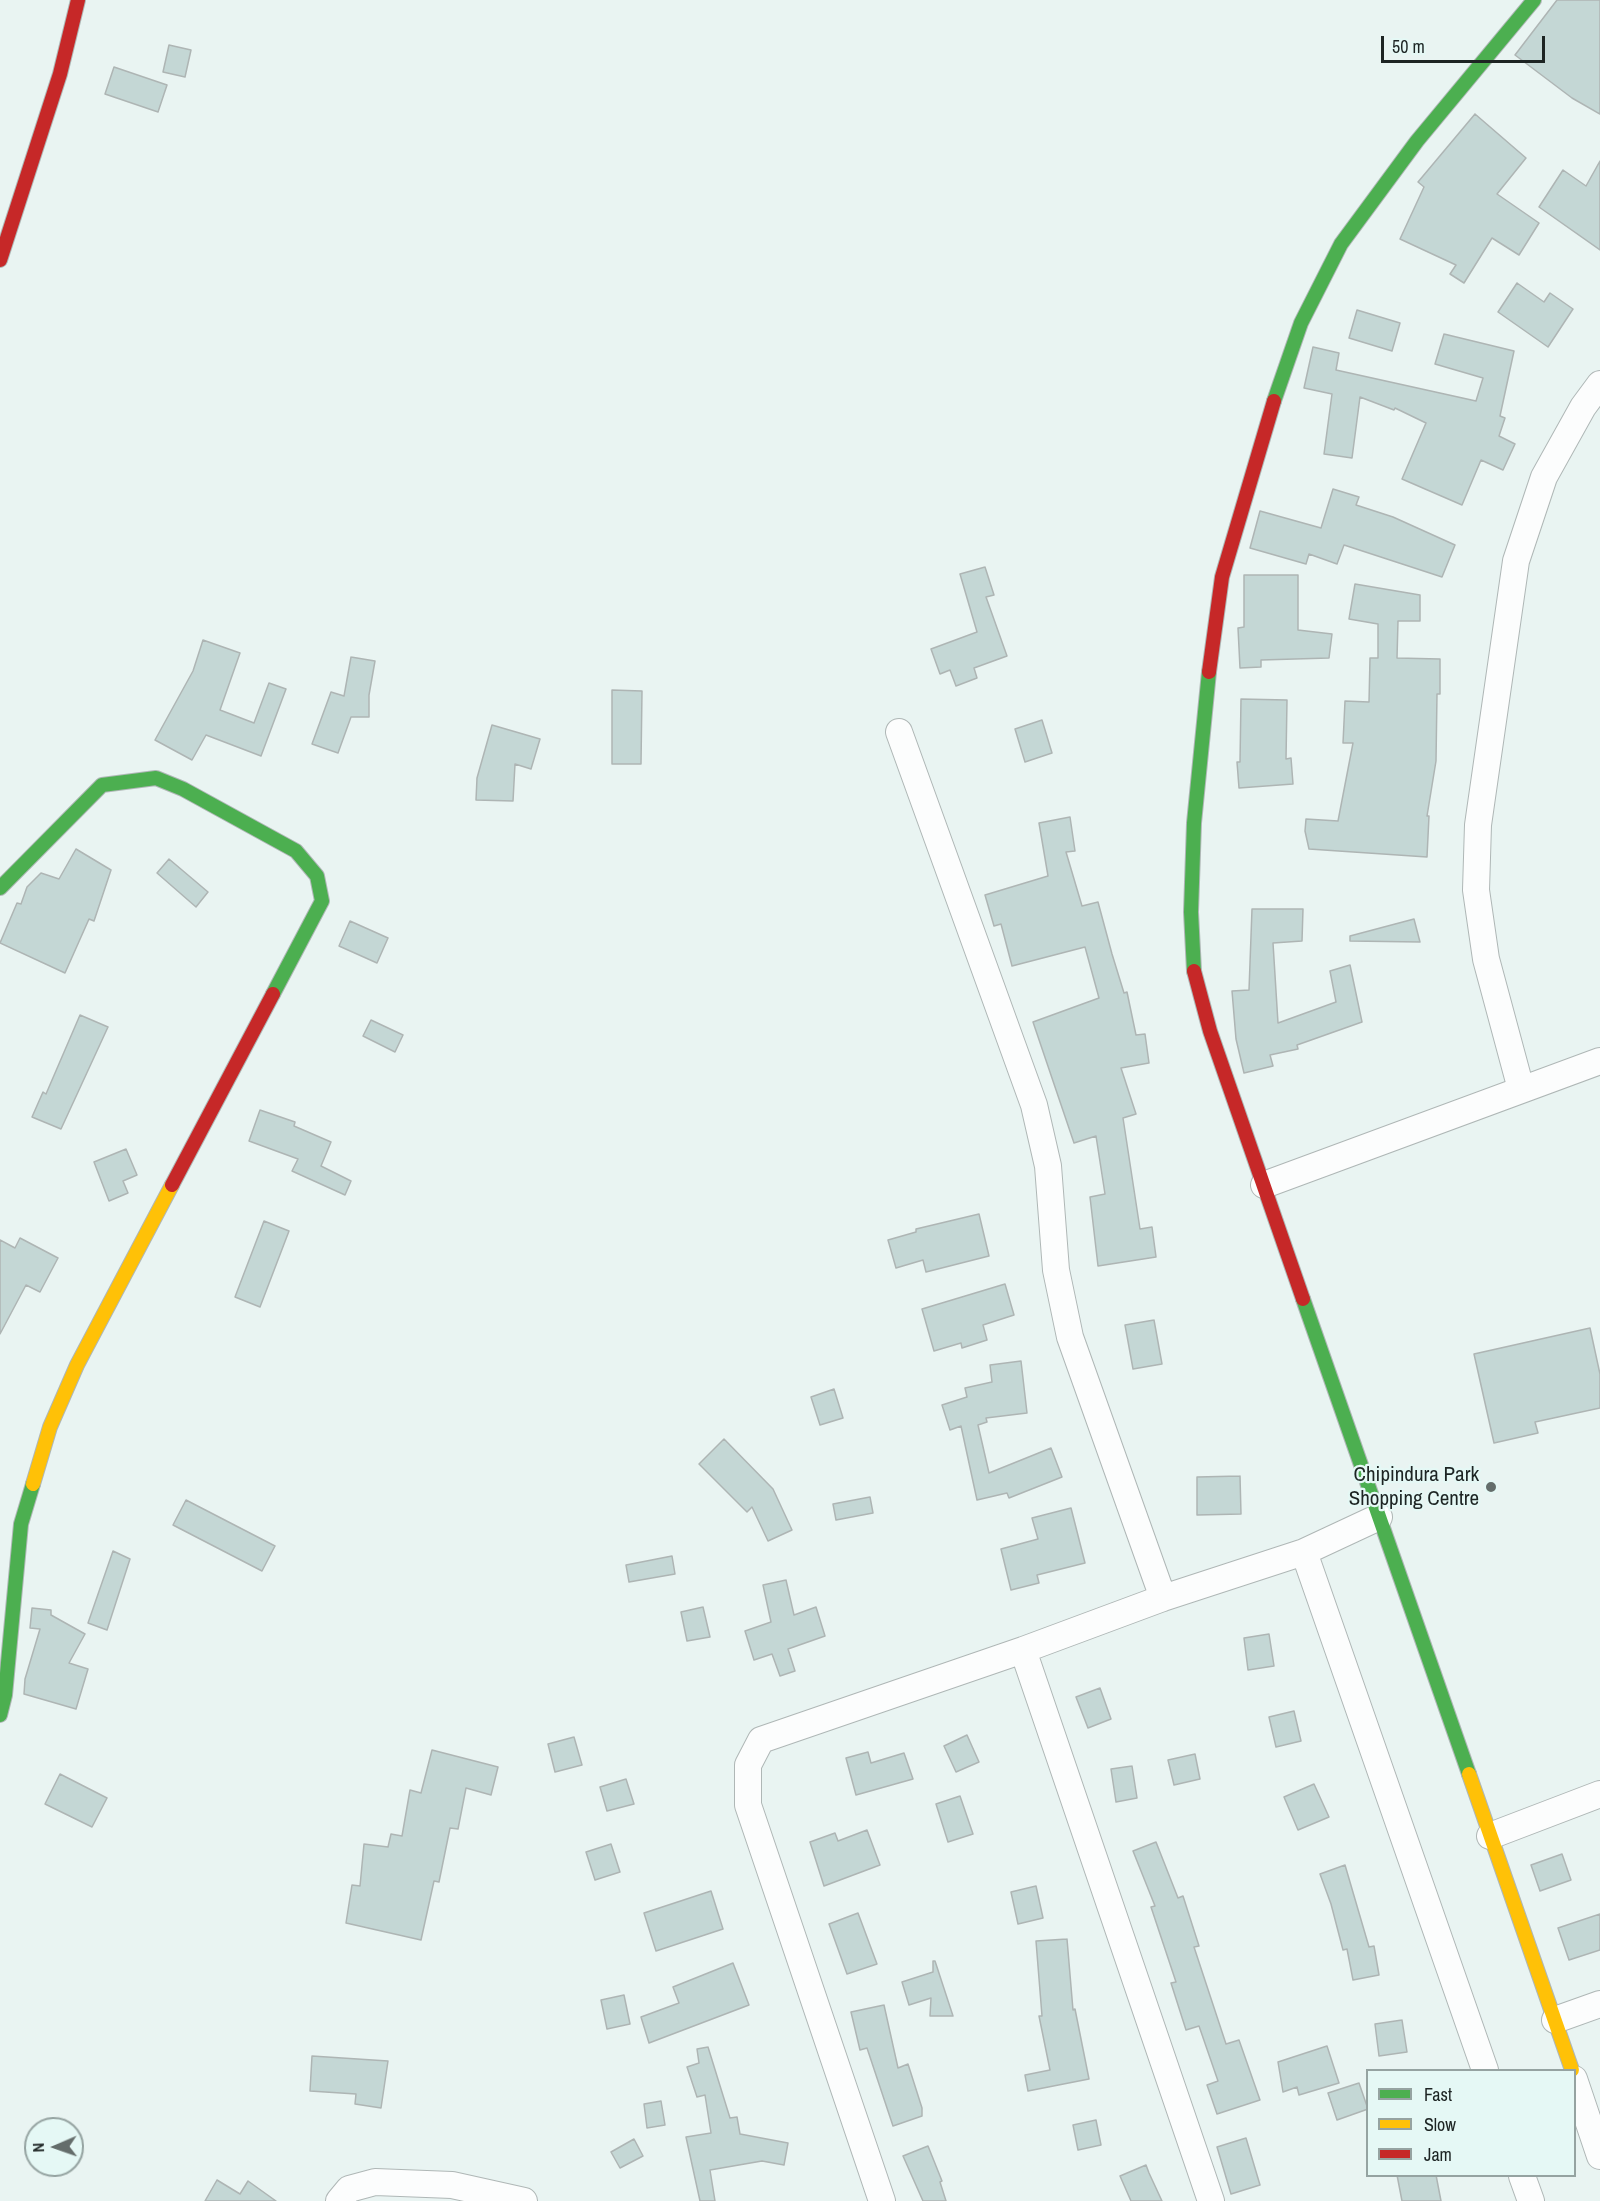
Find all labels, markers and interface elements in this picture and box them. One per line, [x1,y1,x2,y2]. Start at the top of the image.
scale bar [1384,24,1548,62]
text: 50 m [1392,34,1425,59]
place label: Chipindura Park Shopping Centre [1349,1462,1479,1512]
marker: Chipindura Park Shopping Centre [1484,1480,1498,1494]
legend [1366,2069,1576,2177]
text: Fast [1424,2082,1452,2107]
text: Slow [1424,2112,1456,2137]
north arrow [24,2117,84,2177]
text: N [27,2142,49,2153]
text: Jam [1424,2142,1452,2167]

